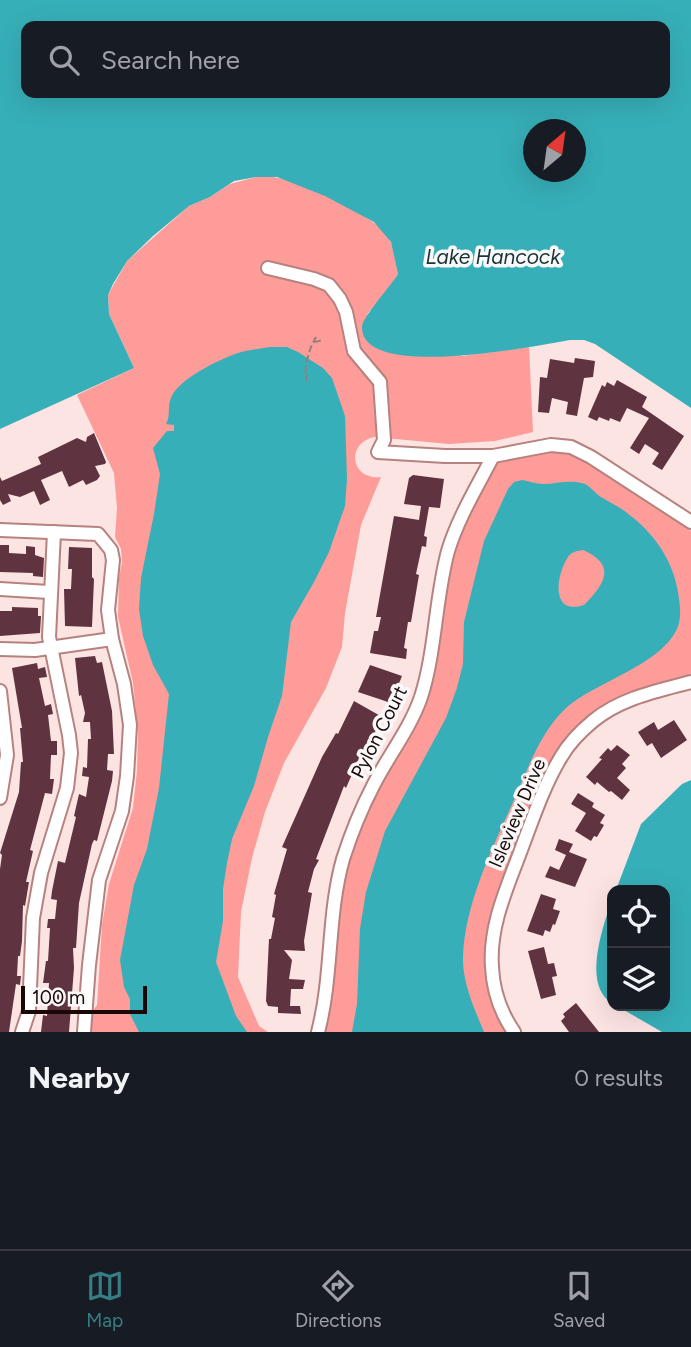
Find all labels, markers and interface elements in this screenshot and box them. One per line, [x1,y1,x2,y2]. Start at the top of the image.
search box [21,21,670,98]
icon: search [45,41,83,79]
text: Search here [101,44,240,76]
north arrow [523,119,586,182]
water label: Lake Hancock [426,244,561,269]
street label: Pylon Court [346,682,412,782]
street label: Isleview Drive [484,755,550,871]
map controls [607,885,670,1011]
button: locate [607,885,670,948]
button: layers [607,948,670,1011]
scale bar [21,983,147,1015]
text: 100 m [32,986,85,1009]
text: Nearby [28,1059,130,1096]
text: 0 results [574,1064,663,1092]
tab: Map [86,1267,124,1332]
tab: Directions [295,1267,382,1332]
tab: Saved [553,1267,605,1332]

